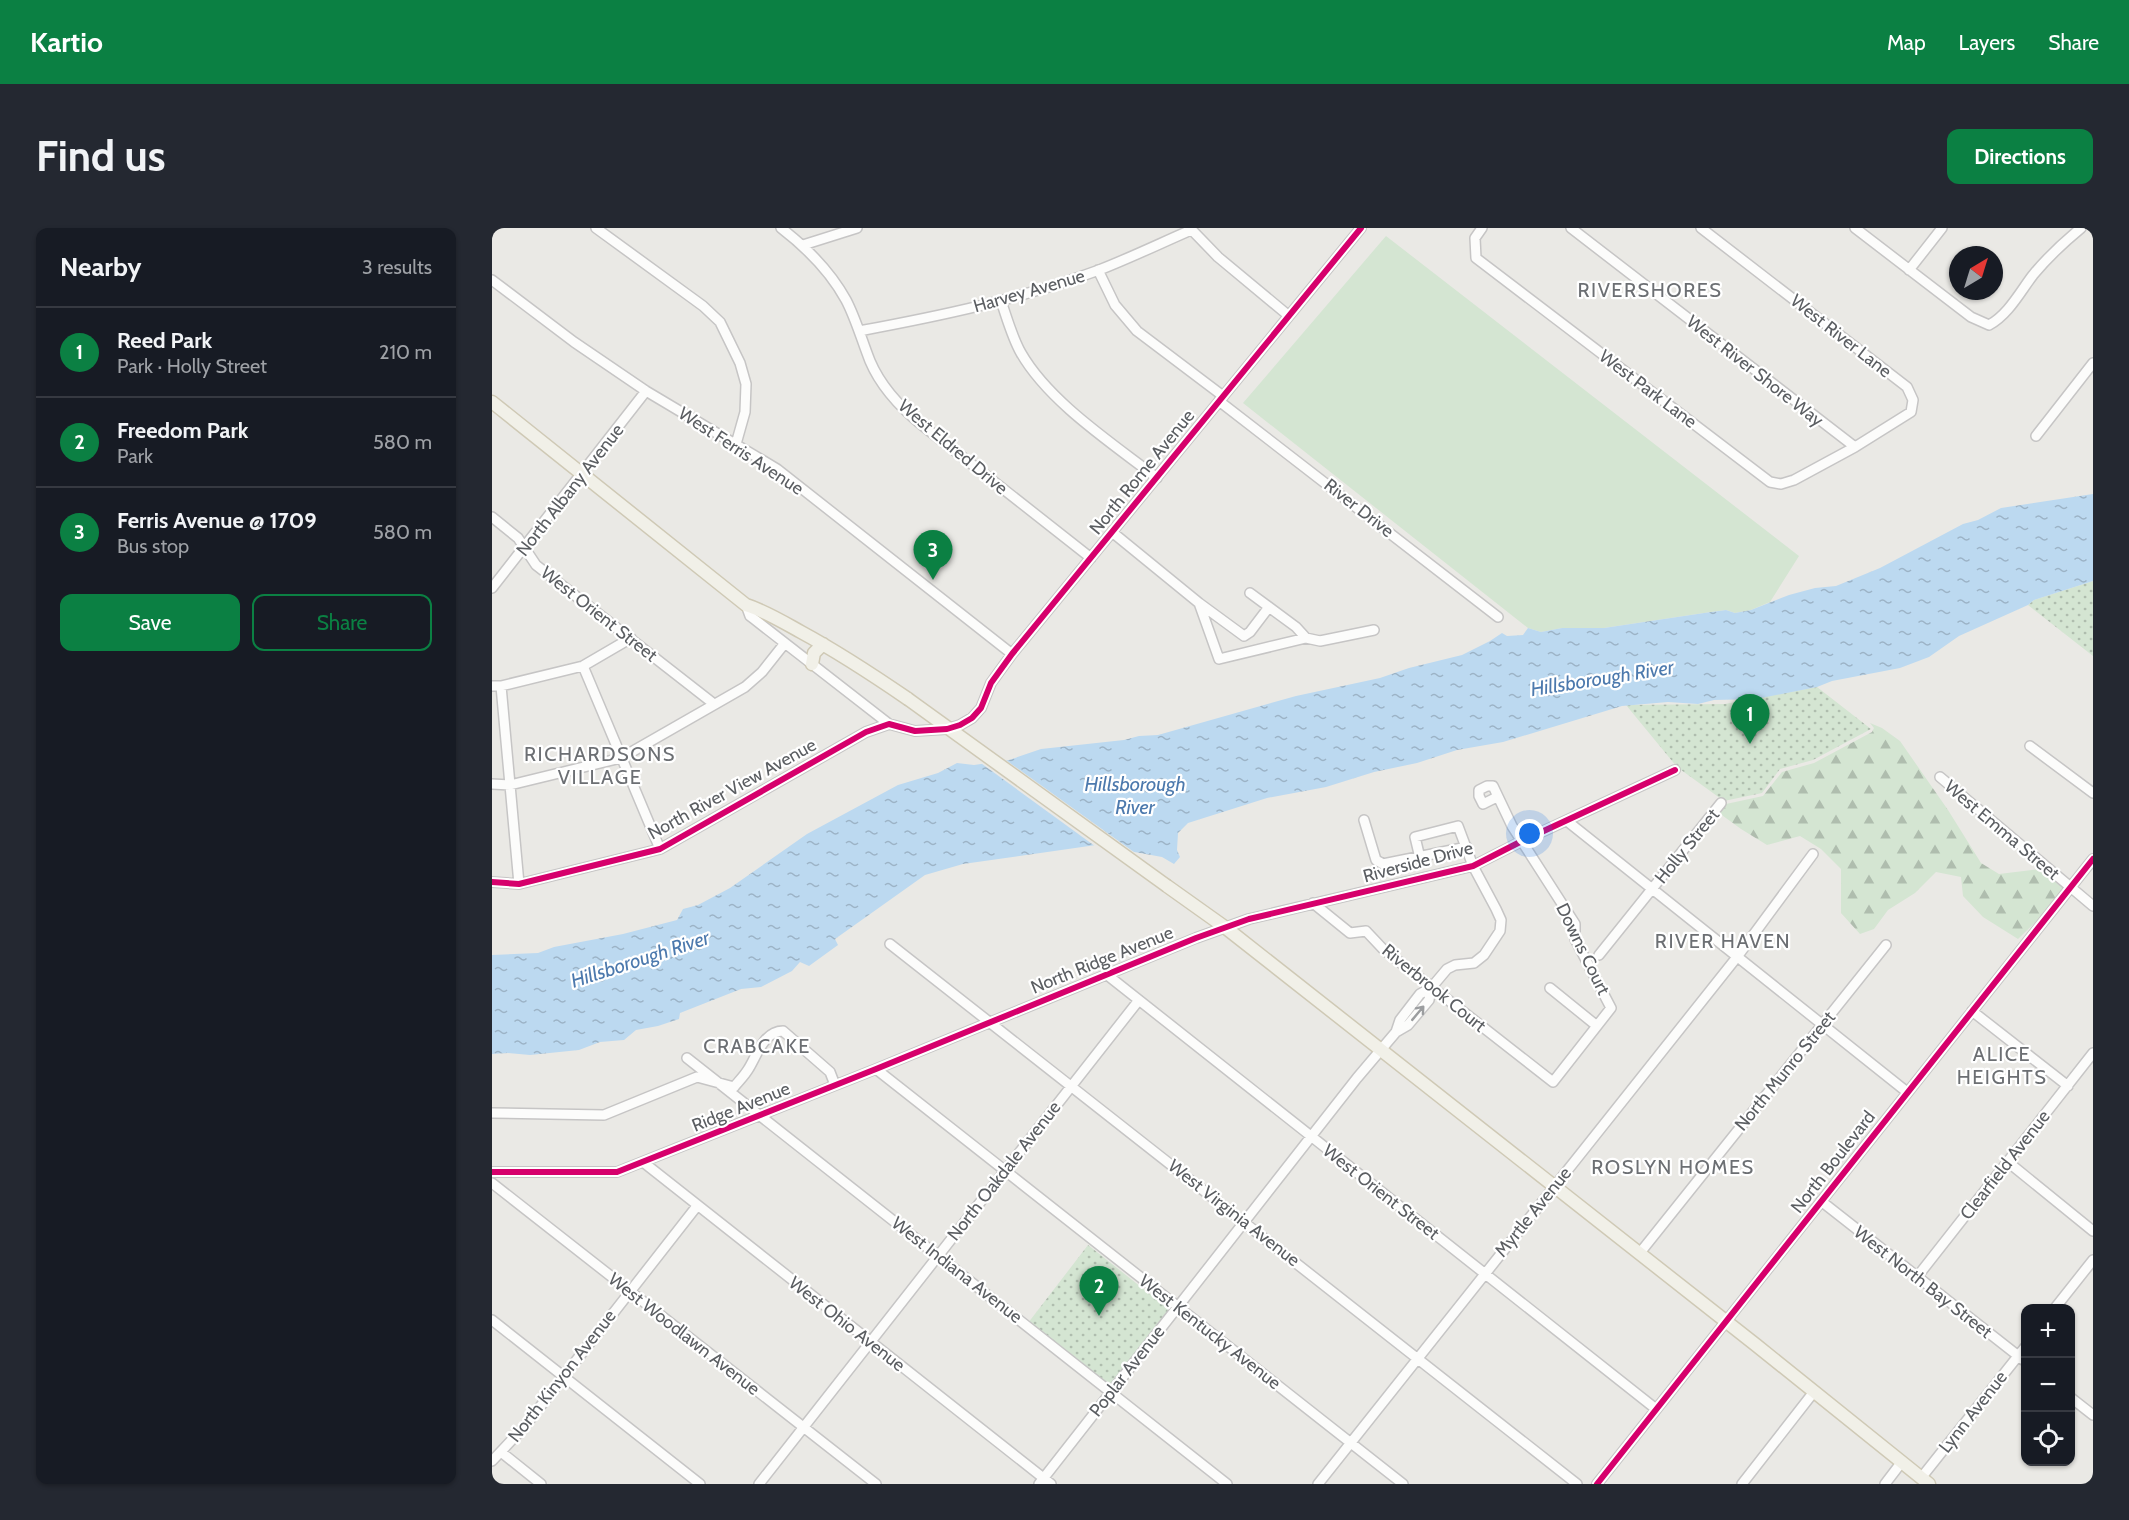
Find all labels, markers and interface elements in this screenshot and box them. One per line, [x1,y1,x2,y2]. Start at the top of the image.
text: Kartio [30,25,103,59]
text: Map [1887,30,1926,55]
text: Layers [1959,30,2015,55]
text: Share [2048,30,2099,55]
button: Directions [1947,129,2093,184]
text: Find us [36,130,165,182]
north arrow [1949,246,2003,300]
text: Nearby [60,251,141,283]
text: 3 results [362,255,432,279]
street label: Harvey Avenue [971,265,1087,317]
district label: RIVERSHORES [1577,278,1723,302]
street label: West River Lane [1786,290,1896,382]
street label: West River Shore Way [1682,311,1828,431]
text: Reed Park [117,327,212,354]
text: 1 [76,340,83,364]
text: 210 m [379,340,432,364]
street label: West Park Lane [1595,345,1701,433]
text: Park · Holly Street [117,354,267,378]
street label: West Eldred Drive [894,395,1012,499]
street label: West Ferris Avenue [674,402,808,500]
street label: North Rome Avenue [1085,405,1199,539]
text: Freedom Park [117,417,248,444]
street label: North Albany Avenue [512,419,628,561]
text: 2 [74,430,85,454]
text: 580 m [373,430,432,454]
text: Park [117,444,153,468]
street label: River Drive [1320,474,1398,542]
text: Ferris Avenue @ 1709 [117,507,317,534]
text: 3 [74,520,85,544]
text: 580 m [373,520,432,544]
pin: 3 [914,530,952,580]
text: Bus stop [117,534,189,558]
street label: West Orient Street [536,562,662,666]
button: Save [60,594,240,651]
button: Share [252,594,432,651]
water label: Hillsborough River [1529,655,1676,701]
pin: 1 [1730,694,1770,744]
street label: North River View Avenue [644,734,820,844]
district label: RICHARDSONS VILLAGE [524,742,676,789]
water label: Hillsborough River [1084,772,1186,819]
street label: West Emma Street [1940,775,2064,885]
street label: Holly Street [1650,804,1724,888]
your location [1515,819,1544,848]
street label: Riverside Drive [1361,837,1475,887]
street label: Downs Court [1551,900,1615,998]
street label: North Ridge Avenue [1028,921,1176,999]
water label: Hillsborough River [568,925,713,993]
district label: RIVER HAVEN [1655,929,1791,953]
street label: Riverbrook Court [1378,939,1490,1037]
one-way arrow [1411,1006,1425,1021]
street label: North Munro Street [1730,1007,1840,1135]
district label: CRABCAKE [703,1034,811,1058]
district label: ALICE HEIGHTS [1957,1042,2047,1089]
street label: Ridge Avenue [689,1077,793,1137]
street label: North Oakdale Avenue [943,1097,1065,1245]
street label: North Boulevard [1786,1106,1880,1218]
street label: Clearfield Avenue [1955,1106,2055,1224]
street label: West Orient Street [1318,1140,1444,1244]
street label: West Virginia Avenue [1164,1155,1304,1271]
district label: ROSLYN HOMES [1591,1155,1755,1179]
street label: Myrtle Avenue [1490,1163,1576,1261]
street label: West Indiana Avenue [887,1212,1027,1328]
street label: West North Bay Street [1849,1221,1997,1343]
pin: 2 [1080,1266,1118,1316]
street label: West Woodlawn Avenue [604,1268,764,1400]
street label: West Kentucky Avenue [1135,1270,1285,1394]
street label: West Ohio Avenue [784,1272,910,1376]
map controls [2021,1304,2075,1466]
button: + [2021,1304,2075,1358]
street label: North Kinyon Avenue [503,1305,621,1447]
street label: Poplar Avenue [1085,1321,1169,1421]
button: − [2021,1358,2075,1412]
street label: Lynn Avenue [1934,1367,2012,1457]
button: locate [2021,1412,2075,1466]

